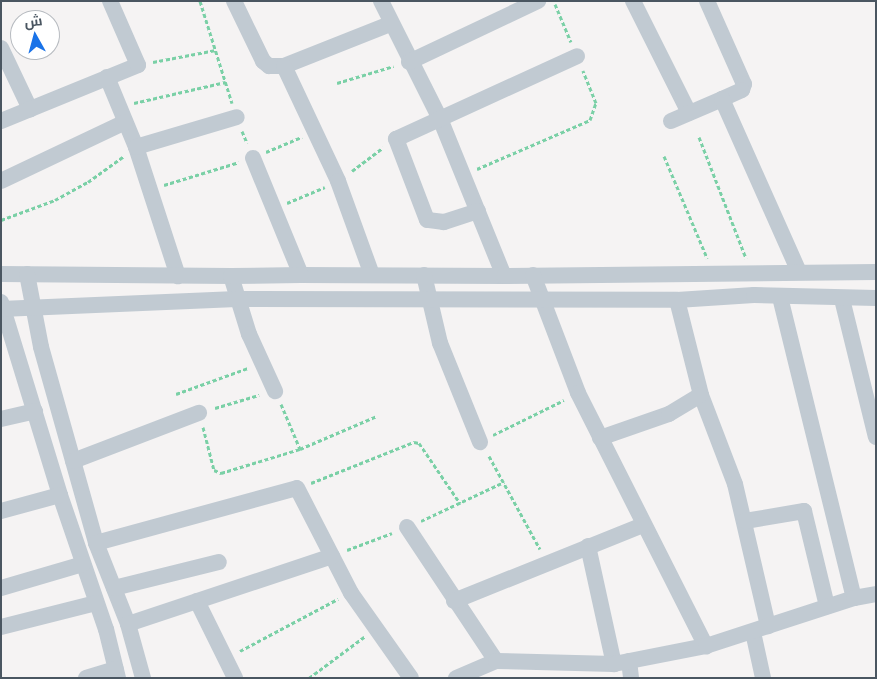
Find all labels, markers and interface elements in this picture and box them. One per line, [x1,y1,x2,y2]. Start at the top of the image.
north arrow [10,10,60,60]
text: ش [23,11,43,31]

